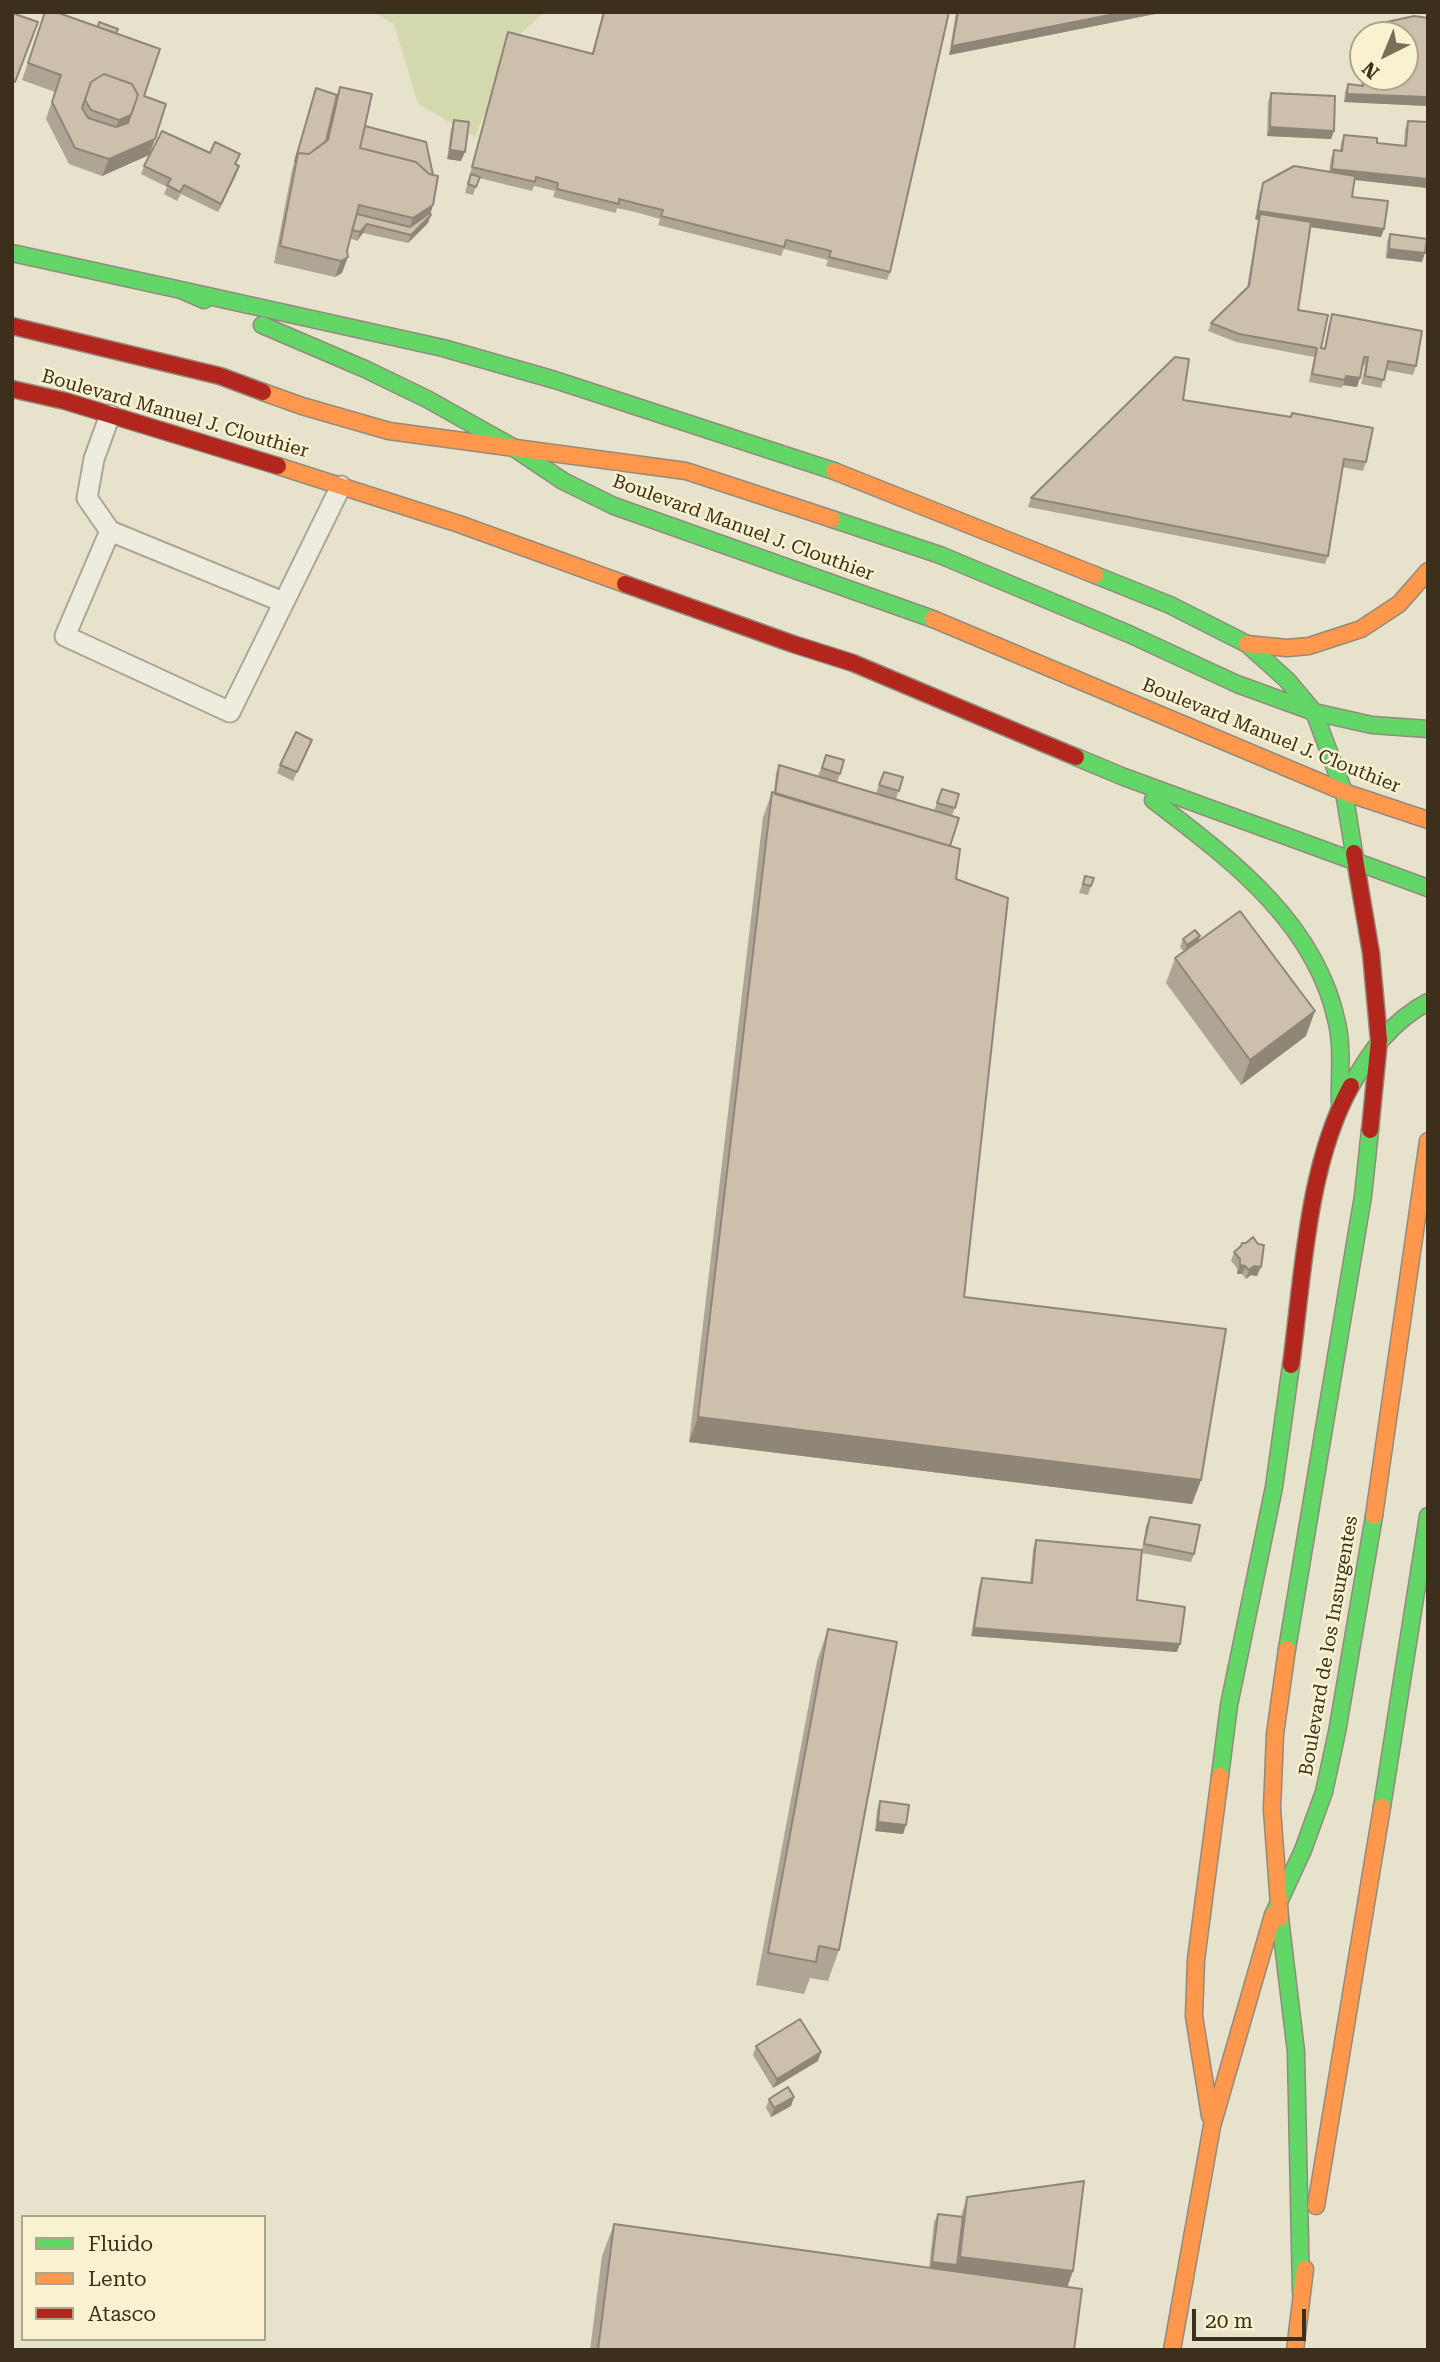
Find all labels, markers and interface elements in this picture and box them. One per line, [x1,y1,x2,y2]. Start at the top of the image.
north arrow [1349,21,1419,91]
text: N [1358,57,1384,84]
street label: Boulevard Manuel J. Clouthier [39,365,311,463]
street label: Boulevard Manuel J. Clouthier [609,470,877,586]
street label: Boulevard Manuel J. Clouthier [1138,674,1404,798]
street label: Boulevard de los Insurgentes [1295,1514,1363,1778]
legend [21,2215,266,2341]
text: Fluido [88,2232,153,2256]
text: Lento [88,2267,147,2291]
scale bar [1195,2296,1309,2340]
text: Atasco [88,2302,156,2326]
text: 20 m [1205,2309,1253,2333]

